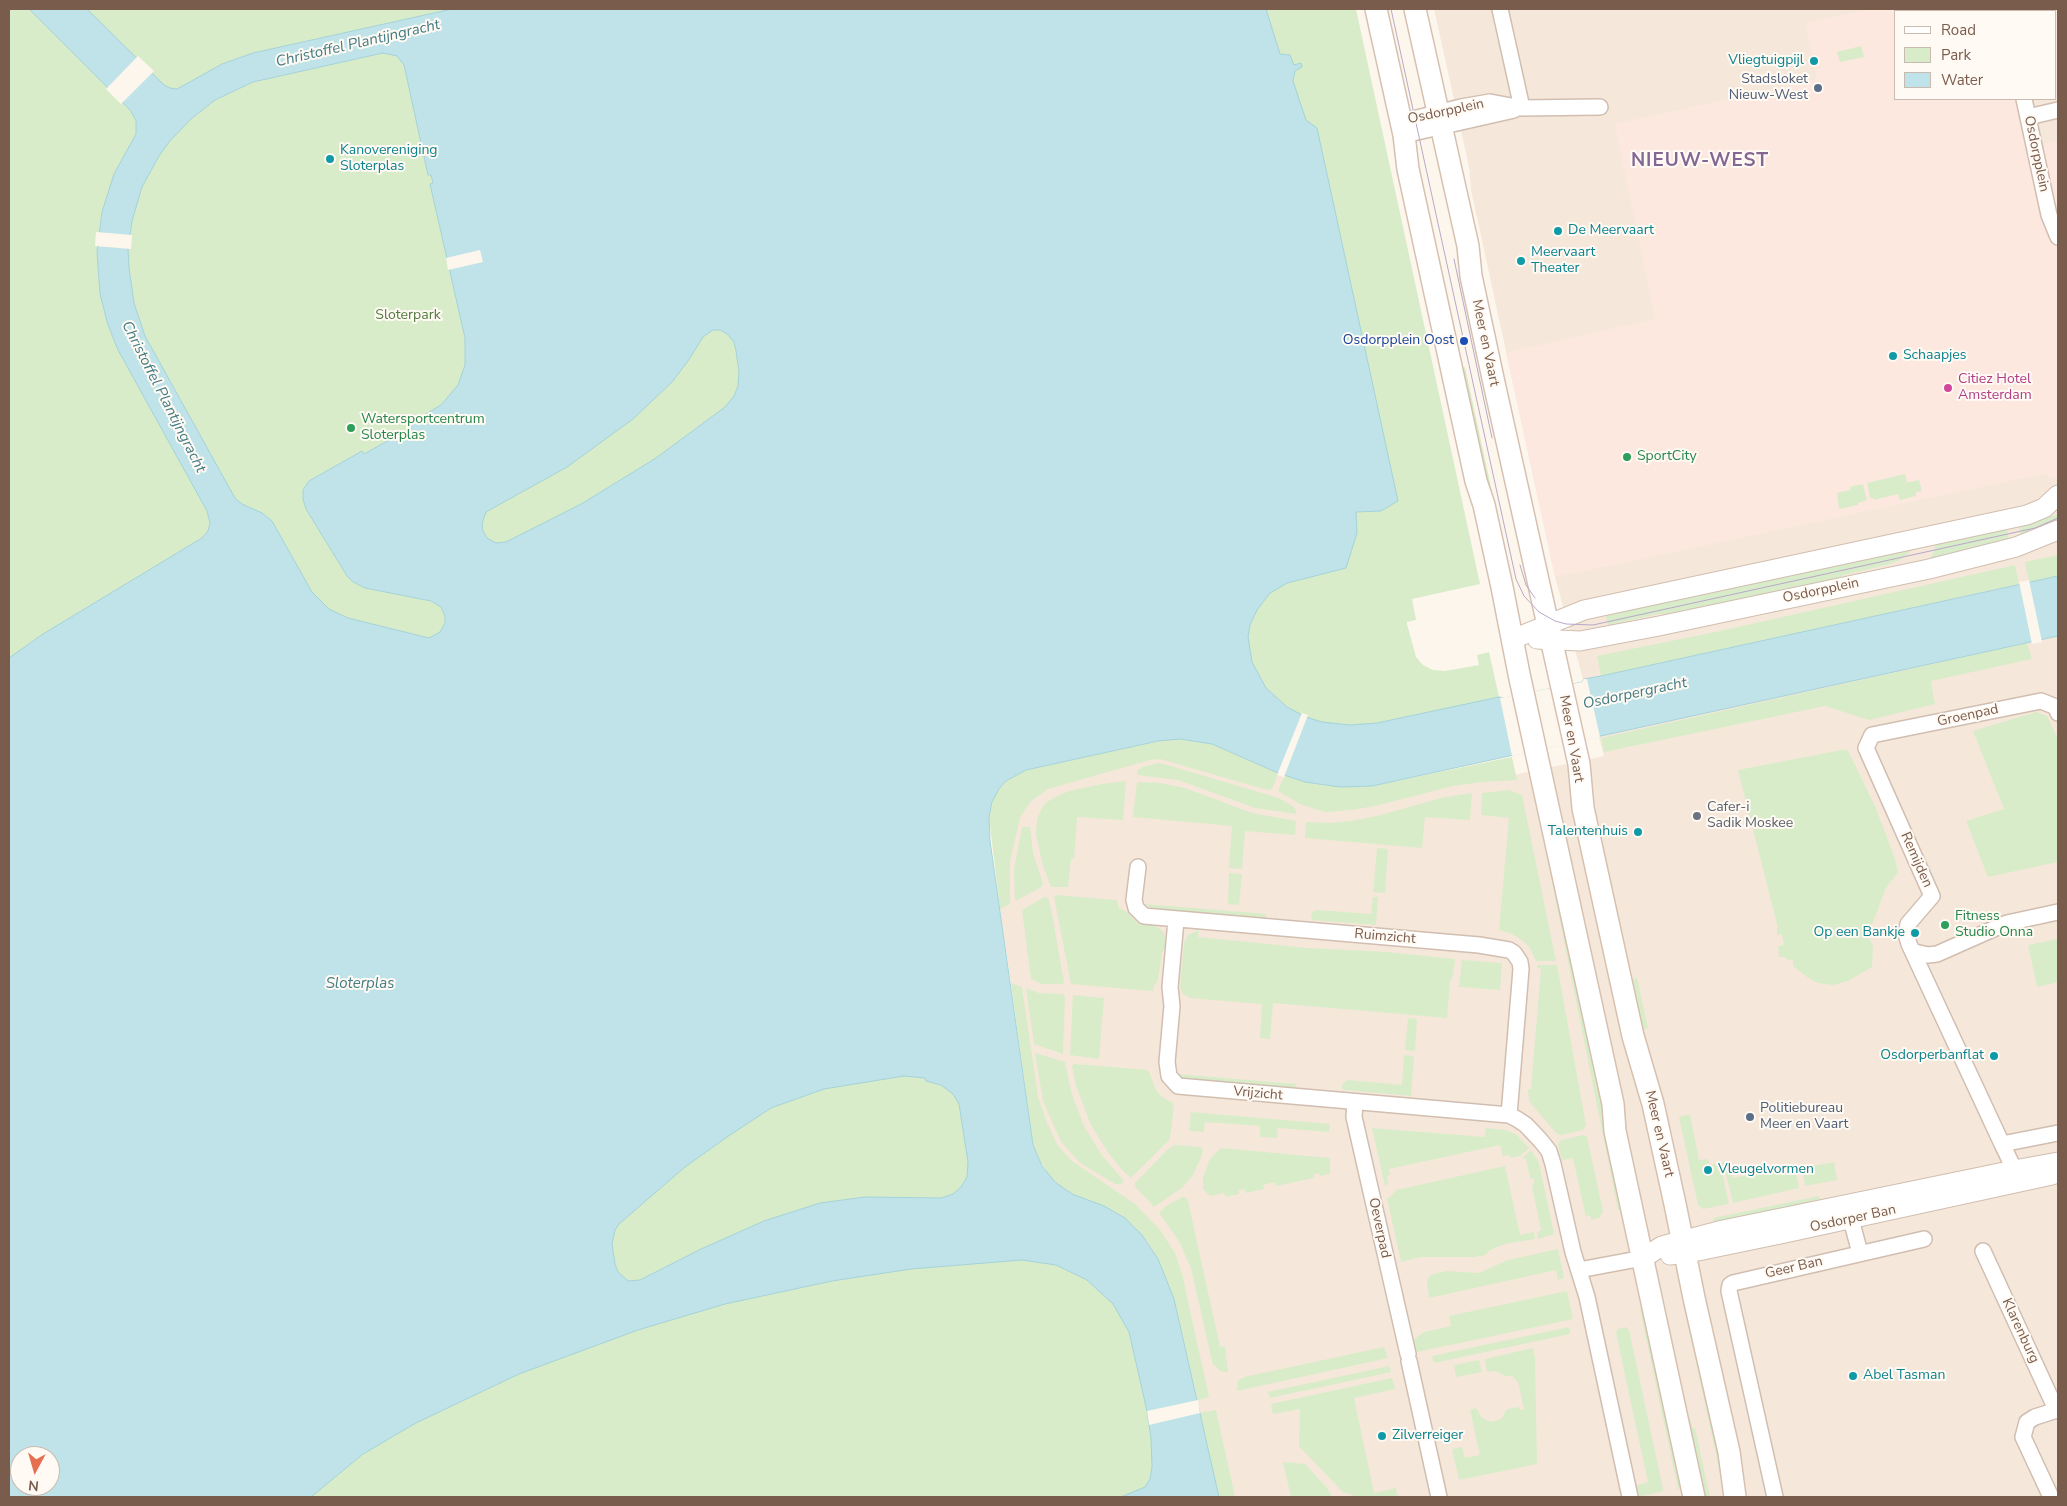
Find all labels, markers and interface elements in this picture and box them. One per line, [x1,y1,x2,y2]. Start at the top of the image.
legend [1894,10,2057,100]
water label: Christoffel Plantijngracht [274,16,442,72]
text: Road [1941,20,1976,40]
text: Park [1941,45,1971,65]
place label: Vliegtuigpijl [1728,53,1804,69]
marker: Vliegtuigpijl [1808,55,1820,67]
text: Water [1941,70,1983,90]
place label: Stadsloket Nieuw-West [1729,72,1808,104]
marker: Stadsloket Nieuw-West [1812,82,1824,94]
street label: Osdorpplein [1406,96,1486,128]
street label: Osdorpplein [2020,114,2052,194]
place label: Kanovereniging Sloterplas [340,143,438,176]
district label: NIEUW-WEST [1630,150,1770,172]
marker: Kanovereniging Sloterplas [324,153,336,165]
place label: De Meervaart [1568,223,1654,239]
marker: De Meervaart [1552,225,1564,237]
place label: Meervaart Theater [1531,245,1595,278]
marker: Meervaart Theater [1515,255,1527,267]
street label: Meer en Vaart [1468,298,1502,388]
park label: Sloterpark [375,308,441,324]
water label: Christoffel Plantijngracht [117,318,209,476]
place label: Osdorpplein Oost [1343,333,1454,349]
marker: Osdorpplein Oost [1458,335,1470,347]
place label: Schaapjes [1903,348,1967,364]
marker: Schaapjes [1887,350,1899,362]
place label: Citiez Hotel Amsterdam [1958,372,2032,404]
marker: Citiez Hotel Amsterdam [1942,382,1954,394]
place label: Watersportcentrum Sloterplas [361,412,485,444]
marker: Watersportcentrum Sloterplas [345,422,357,434]
place label: SportCity [1637,449,1697,465]
marker: SportCity [1621,451,1633,463]
street label: Osdorpplein [1781,575,1861,607]
water label: Osdorpergracht [1581,674,1689,714]
street label: Meer en Vaart [1555,694,1587,784]
street label: Groenpad [1936,701,2000,731]
place label: Cafer-i Sadik Moskee [1707,800,1793,832]
marker: Cafer-i Sadik Moskee [1691,810,1703,822]
place label: Talentenhuis [1548,824,1628,840]
marker: Talentenhuis [1632,826,1644,838]
street label: Remijden [1896,830,1936,890]
place label: Fitness Studio Onna [1955,909,2033,942]
marker: Fitness Studio Onna [1939,919,1951,931]
place label: Op een Bankje [1813,925,1905,941]
street label: Ruimzicht [1354,926,1416,948]
marker: Op een Bankje [1909,927,1921,939]
water label: Sloterplas [326,975,394,993]
place label: Osdorperbanflat [1880,1048,1984,1064]
marker: Osdorperbanflat [1988,1050,2000,1062]
street label: Vrijzicht [1233,1083,1283,1105]
street label: Meer en Vaart [1641,1089,1677,1179]
place label: Politiebureau Meer en Vaart [1760,1101,1848,1134]
marker: Politiebureau Meer en Vaart [1744,1111,1756,1123]
place label: Vleugelvormen [1718,1162,1814,1178]
marker: Vleugelvormen [1702,1164,1714,1176]
street label: Oeverpad [1364,1196,1394,1260]
street label: Osdorper Ban [1808,1202,1898,1236]
street label: Geer Ban [1764,1253,1824,1283]
street label: Klarenburg [1998,1296,2042,1366]
place label: Abel Tasman [1863,1368,1945,1384]
marker: Abel Tasman [1847,1370,1859,1382]
place label: Zilverreiger [1392,1428,1463,1444]
marker: Zilverreiger [1376,1430,1388,1442]
north arrow [10,1446,60,1496]
text: N [27,1475,40,1495]

